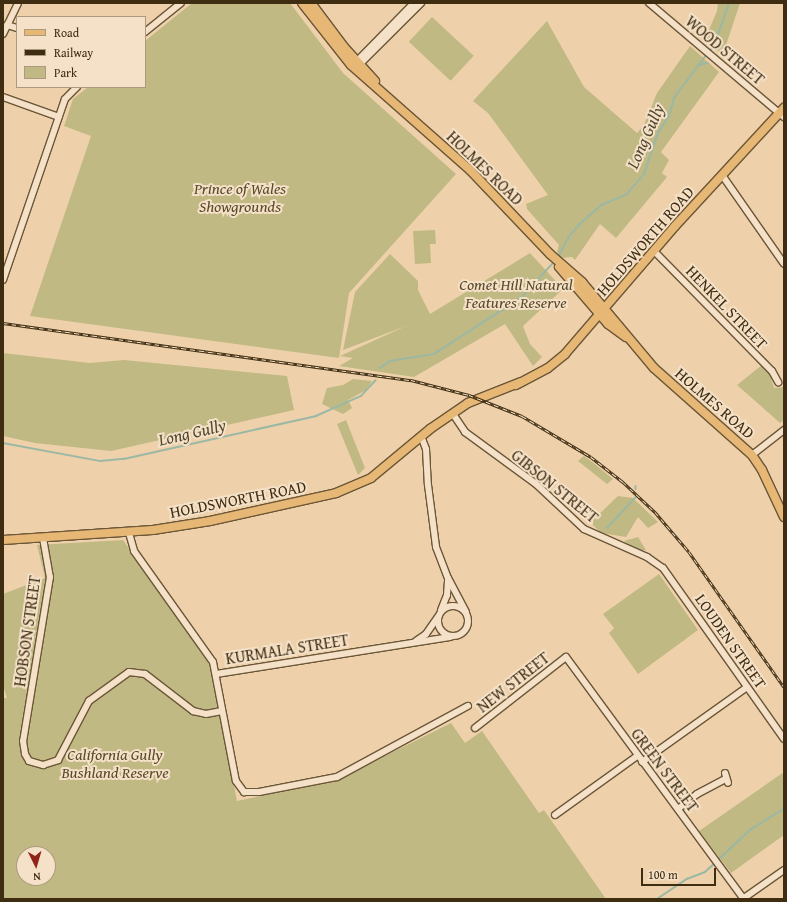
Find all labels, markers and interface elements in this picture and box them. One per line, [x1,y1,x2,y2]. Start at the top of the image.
street label: WOOD STREET [682,11,768,89]
legend [16,16,146,88]
text: Road [54,24,79,41]
text: Railway [54,44,93,61]
text: Park [54,64,77,81]
water label: Long Gully [622,100,668,172]
street label: HOLMES ROAD [443,127,527,209]
park label: Prince of Wales Showgrounds [194,178,286,216]
street label: HOLDSWORTH ROAD [592,182,698,300]
street label: HENKEL STREET [682,261,772,353]
park label: Comet Hill Natural Features Reserve [459,274,573,312]
street label: HOLMES ROAD [672,363,758,443]
water label: Long Gully [156,414,228,450]
street label: GIBSON STREET [508,445,602,527]
street label: HOLDSWORTH ROAD [168,476,308,522]
street label: HOBSON STREET [10,574,44,688]
street label: LOUDEN STREET [691,590,771,692]
street label: KURMALA STREET [224,630,350,668]
street label: NEW STREET [473,648,553,716]
street label: GREEN STREET [627,724,703,816]
park label: California Gully Bushland Reserve [61,744,169,782]
north arrow [16,846,56,886]
scale bar [643,860,718,886]
text: 100 m [648,866,678,883]
text: N [33,869,41,885]

